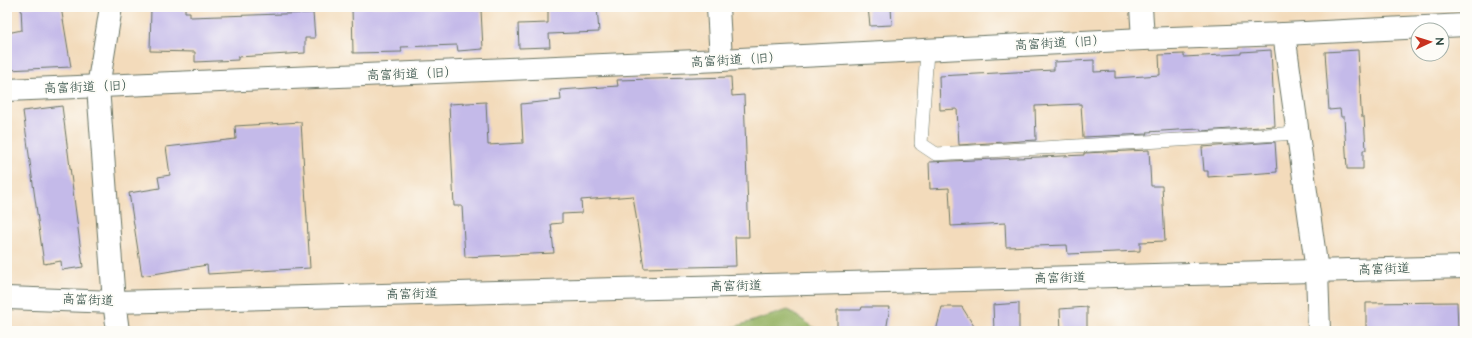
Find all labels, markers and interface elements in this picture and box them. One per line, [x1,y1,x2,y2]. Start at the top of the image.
north arrow [1410,22,1450,62]
street label: 高富街道（旧） [1014,32,1106,54]
text: N [1432,37,1447,45]
street label: 高富街道（旧） [690,49,782,71]
street label: 高富街道（旧） [366,63,458,85]
street label: 高富街道（旧） [43,76,135,98]
street label: 高富街道 [1358,259,1410,279]
street label: 高富街道 [1034,269,1086,287]
street label: 高富街道 [710,277,762,295]
street label: 高富街道 [386,285,438,303]
street label: 高富街道 [62,290,114,310]

